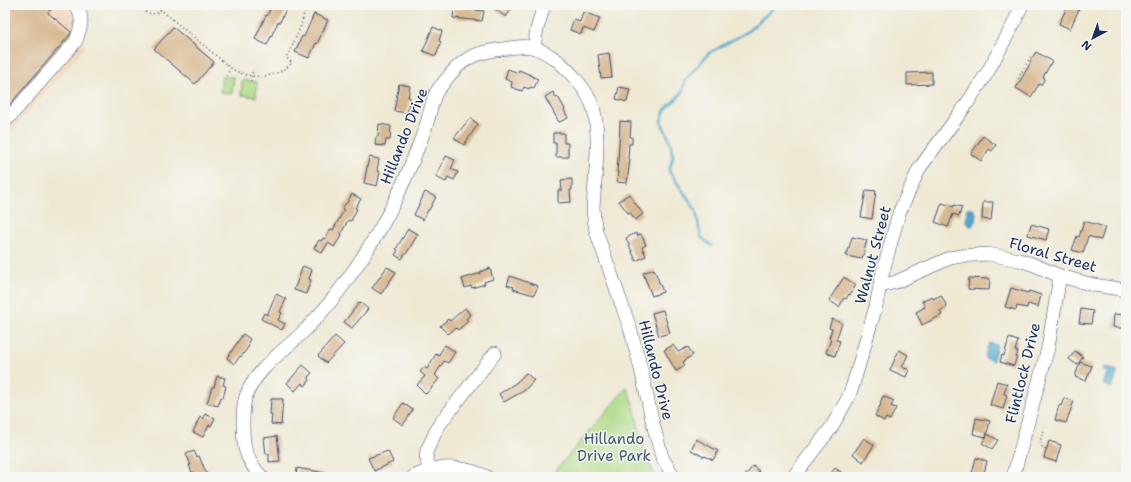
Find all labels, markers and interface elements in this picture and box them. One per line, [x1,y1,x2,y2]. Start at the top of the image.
north arrow [1073,18,1113,58]
text: N [1078,36,1095,54]
street label: Hillando Drive [375,85,433,187]
street label: Walnut Street [850,204,896,306]
street label: Floral Street [1007,233,1099,277]
street label: Hillando Drive [634,318,678,422]
street label: Flintlock Drive [1001,321,1045,425]
park label: Hillando Drive Park [577,429,651,466]

